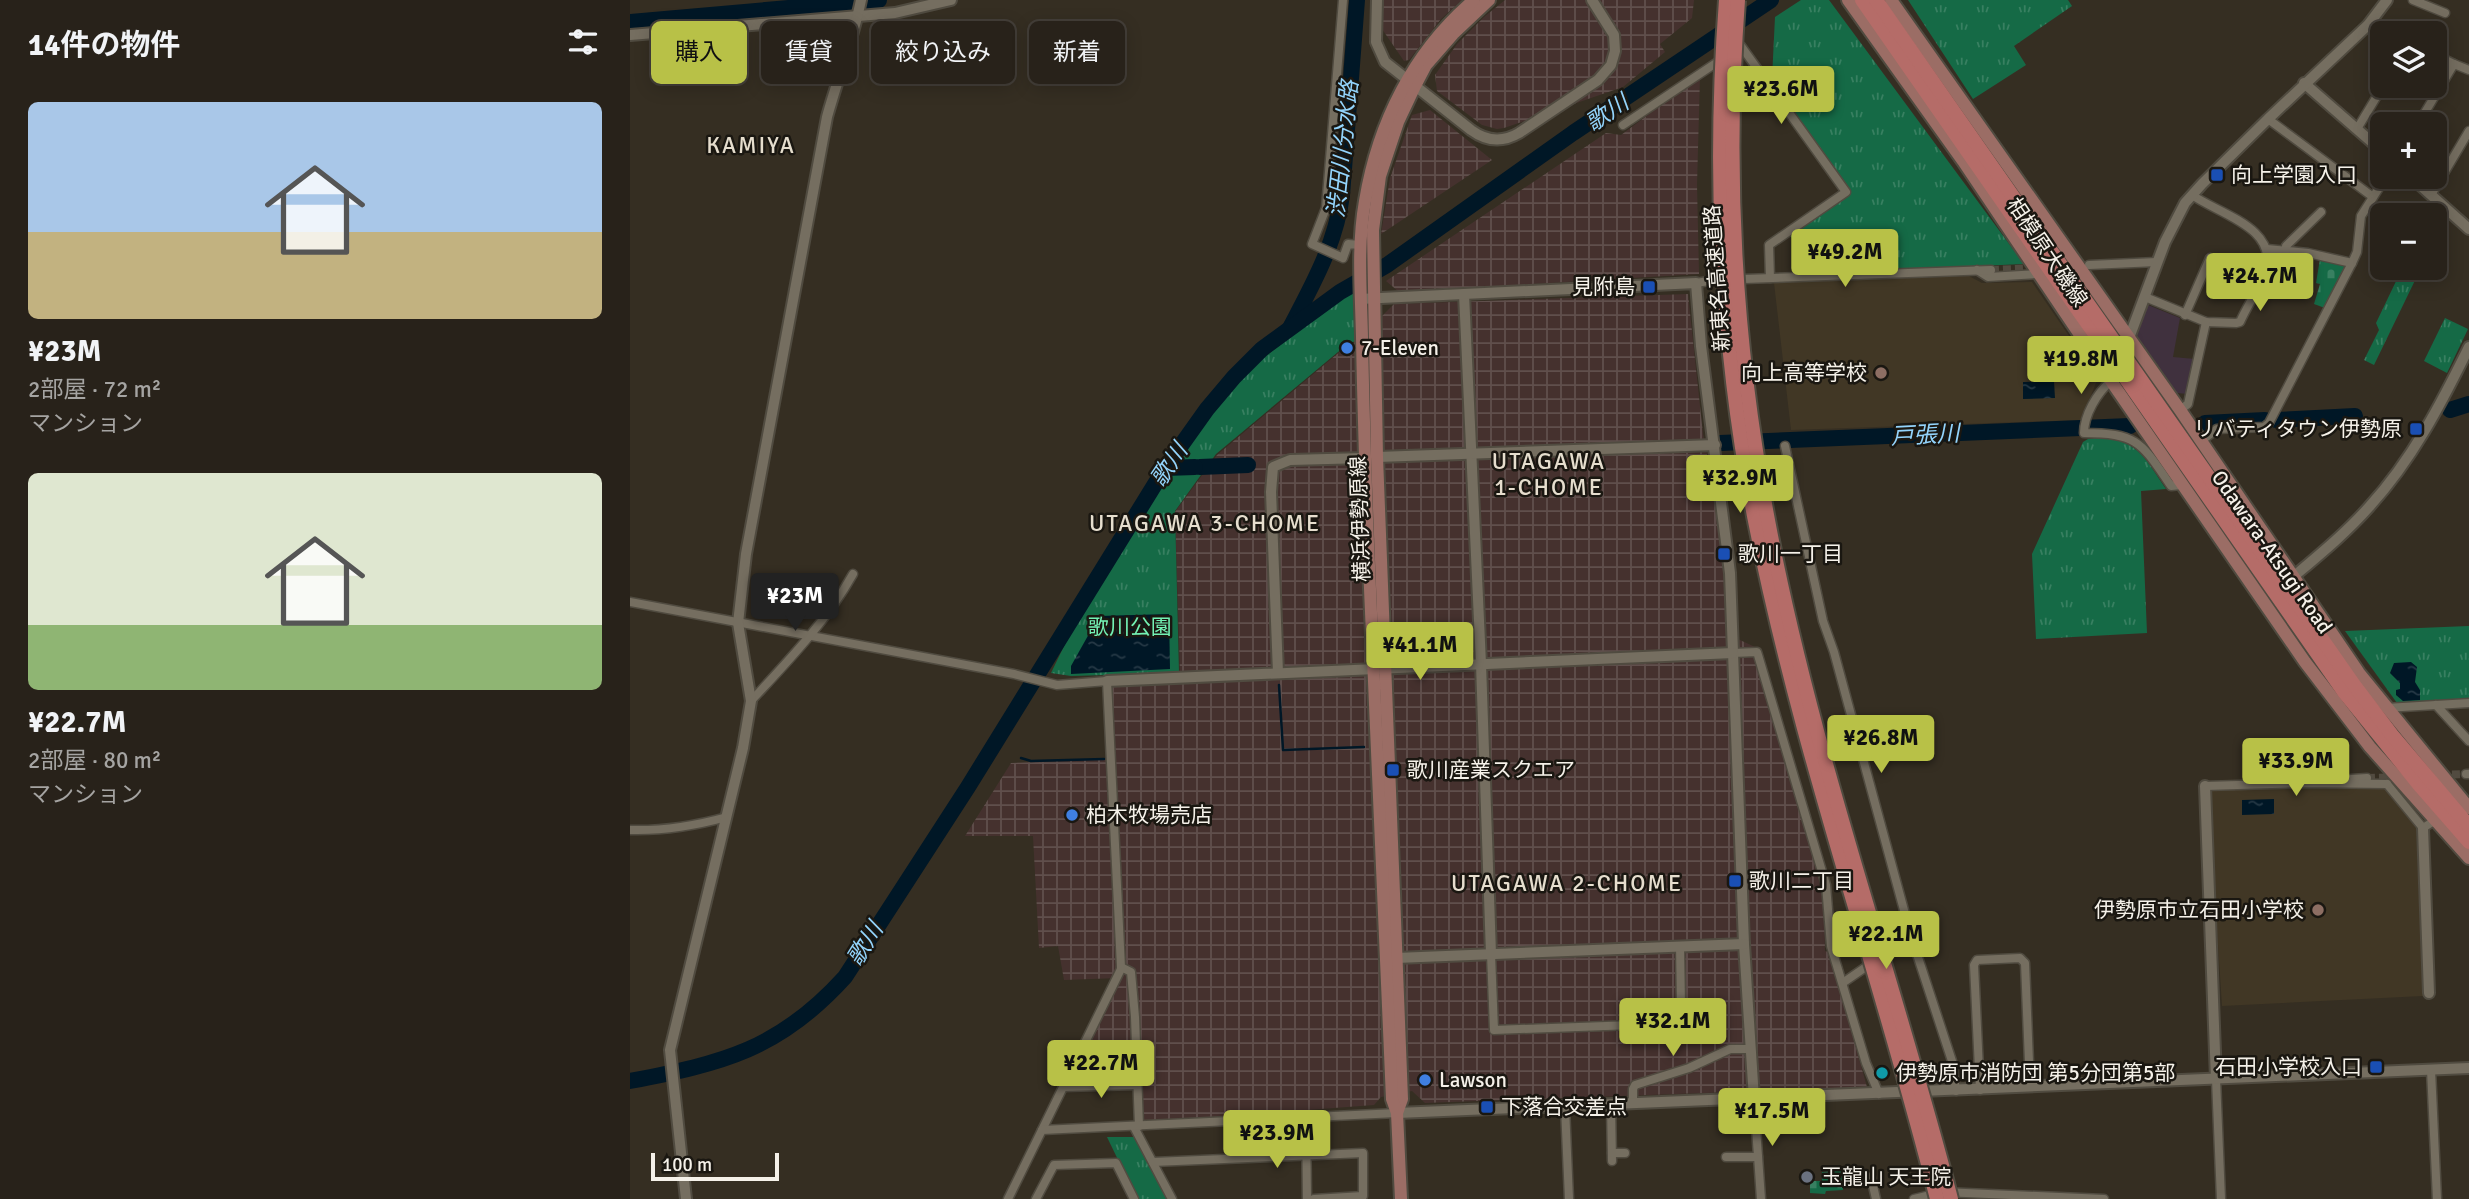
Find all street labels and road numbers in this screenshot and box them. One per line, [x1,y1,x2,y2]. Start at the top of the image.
street label: 相模原大磯線 [2001,193,2093,311]
street label: 新東名高速道路 [1699,204,1735,352]
street label: 横浜伊勢原線 [1345,456,1375,582]
street label: Odawara-Atsugi Road [2206,465,2338,639]

